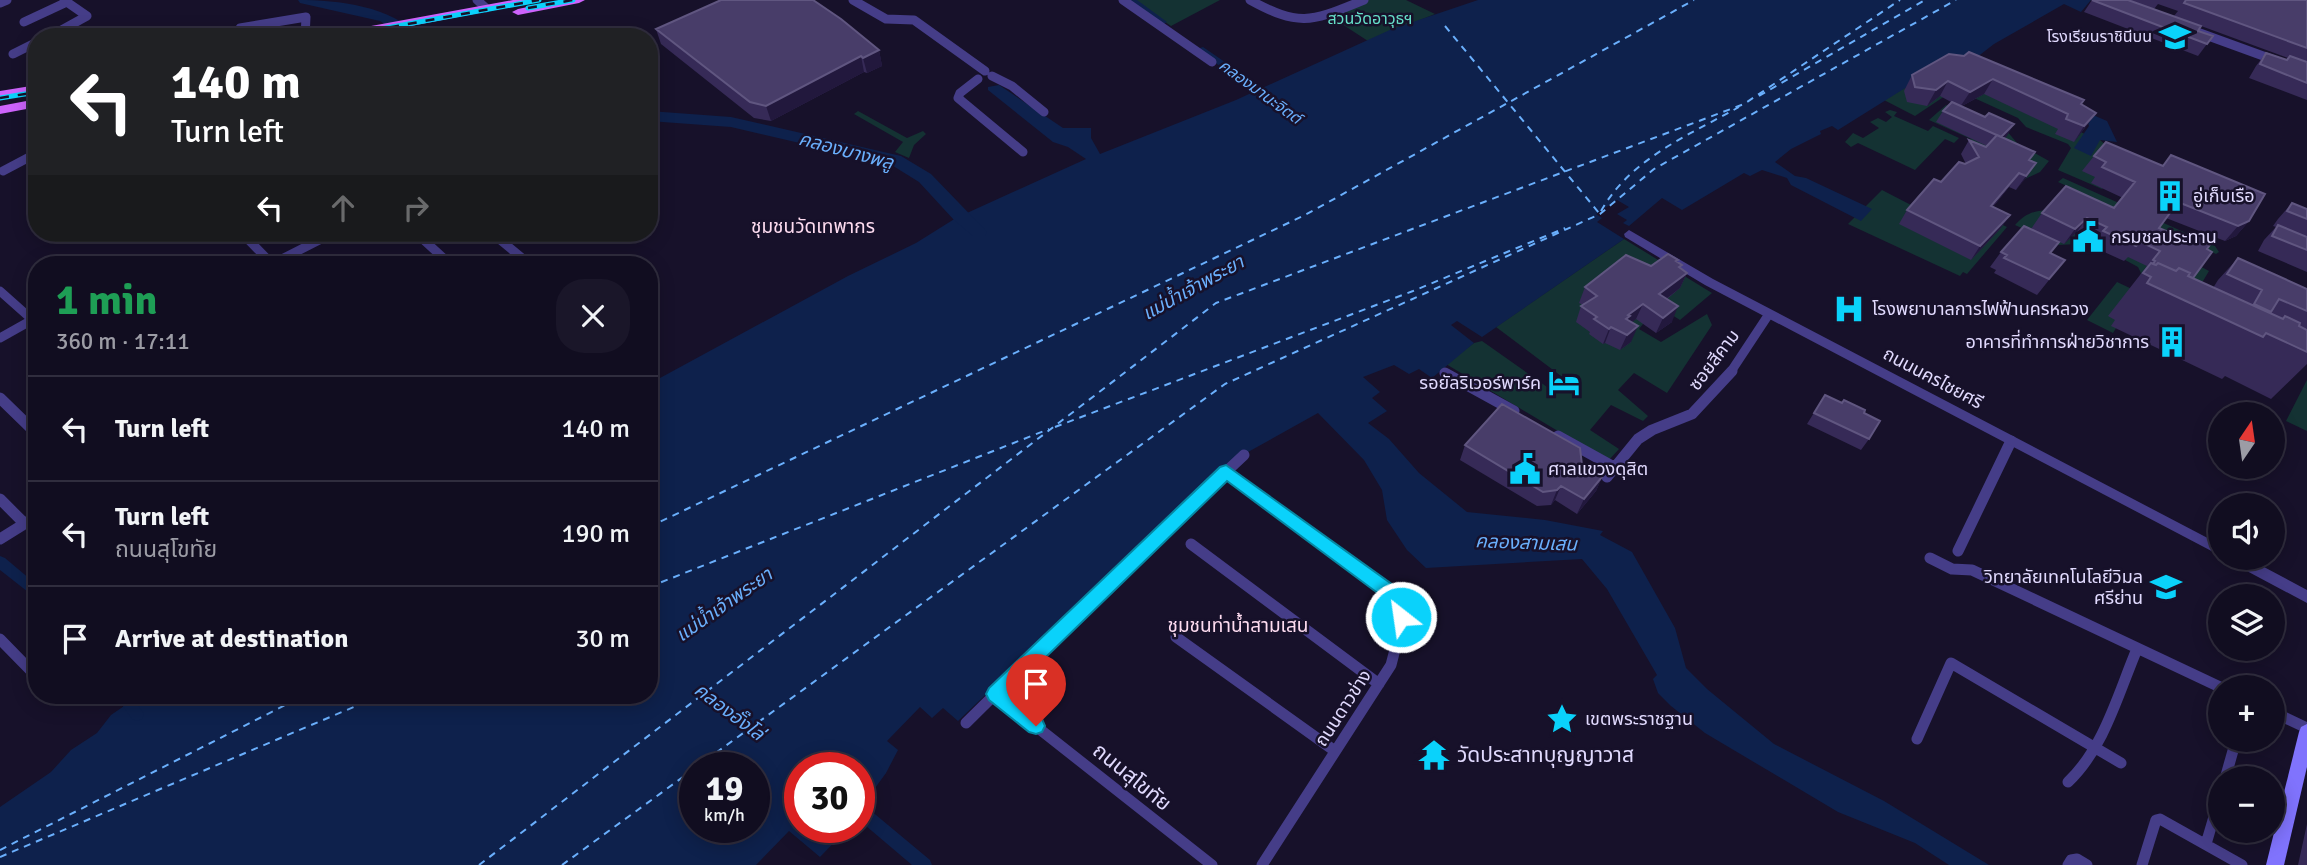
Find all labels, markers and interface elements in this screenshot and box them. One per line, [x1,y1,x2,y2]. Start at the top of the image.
park label: สวนวัดอาวุธฯ [1327,9,1413,29]
school or university icon: โรงเรียนราชินีบน [2158,20,2192,54]
place label: โรงเรียนราชินีบน [2047,27,2152,47]
text: 140 m [171,52,301,112]
water label: คลองมานะจิตต์ [1215,55,1308,130]
icon: left [56,56,147,147]
text: Turn left [171,112,284,151]
water label: คลองบางพลู [796,127,897,175]
building icon: อู่เก็บเรือ [2153,179,2187,213]
place label: อู่เก็บเรือ [2193,185,2255,208]
icon: left [251,189,289,227]
icon: ahead [324,189,362,227]
icon: right [397,189,435,227]
district label: ชุมชนวัดเทพากร [751,215,875,239]
public building icon: กรมชลประทาน [2071,220,2105,254]
place label: กรมชลประทาน [2111,226,2217,248]
water label: แม่น้ำเจ้าพระยา [1137,248,1249,326]
text: 1 min [56,275,157,326]
button: close [556,279,630,353]
hospital icon: โรงพยาบาลการไฟฟ้านครหลวง [1832,292,1866,326]
place label: โรงพยาบาลการไฟฟ้านครหลวง [1872,298,2089,320]
street label: ซอยสีคาม [1684,325,1744,395]
building icon: อาคารที่ทำการฝ่ายวิชาการ [2155,325,2189,359]
text: 360 m · 17:11 [56,327,190,356]
place label: อาคารที่ทำการฝ่ายวิชาการ [1965,329,2149,353]
street label: ถนนนครไชยศรี [1879,343,1987,414]
hotel icon: รอยัลริเวอร์พาร์ค [1547,366,1581,400]
place label: รอยัลริเวอร์พาร์ค [1419,372,1541,394]
north arrow [2208,402,2286,480]
map controls [2208,402,2285,843]
icon: left [56,410,94,448]
text: Turn left [115,413,209,445]
text: 140 m [561,413,630,445]
public building icon: ศาลแขวงดุสิต [1508,452,1542,486]
place label: ศาลแขวงดุสิต [1548,458,1648,480]
button: sound [2208,493,2285,570]
text: Turn left [115,501,209,533]
icon: left [56,515,94,553]
text: 190 m [561,518,630,550]
water label: คลองสามเสน [1475,529,1579,557]
text: ถนนสุโขทัย [115,535,217,564]
water label: แม่น้ำเจ้าพระยา [670,561,778,647]
place label: วิทยาลัยเทคโนโลยีวิมล ศรีย่าน [1983,566,2143,609]
school or university icon: วิทยาลัยเทคโนโลยีวิมล ศรีย่าน [2149,570,2183,604]
position arrow [1364,580,1438,654]
button: layers [2208,584,2285,661]
district label: ชุมชนท่าน้ำสามเสน [1167,612,1309,638]
icon: arrive [56,620,94,658]
text: Arrive at destination [115,623,348,655]
text: 30 m [575,623,630,655]
pin [1006,654,1066,726]
icon: arrive [1017,665,1055,703]
street label: ถนนดาวข่าง [1310,666,1376,750]
button: + [2208,675,2285,752]
water label: คลองอั๊งโล่ [689,677,772,748]
place icon: เขตพระราชฐาน [1545,702,1579,736]
place label: เขตพระราชฐาน [1585,708,1693,730]
street label: ถนนสุโขทัย [1088,738,1176,816]
temple icon: วัดประสาทบุญญาวาส [1417,738,1451,772]
place label: วัดประสาทบุญญาวาส [1457,742,1634,768]
speed limit sign: 30 [784,752,875,843]
button: − [2208,766,2285,843]
text: 19 [706,767,743,810]
text: km/h [704,804,745,826]

